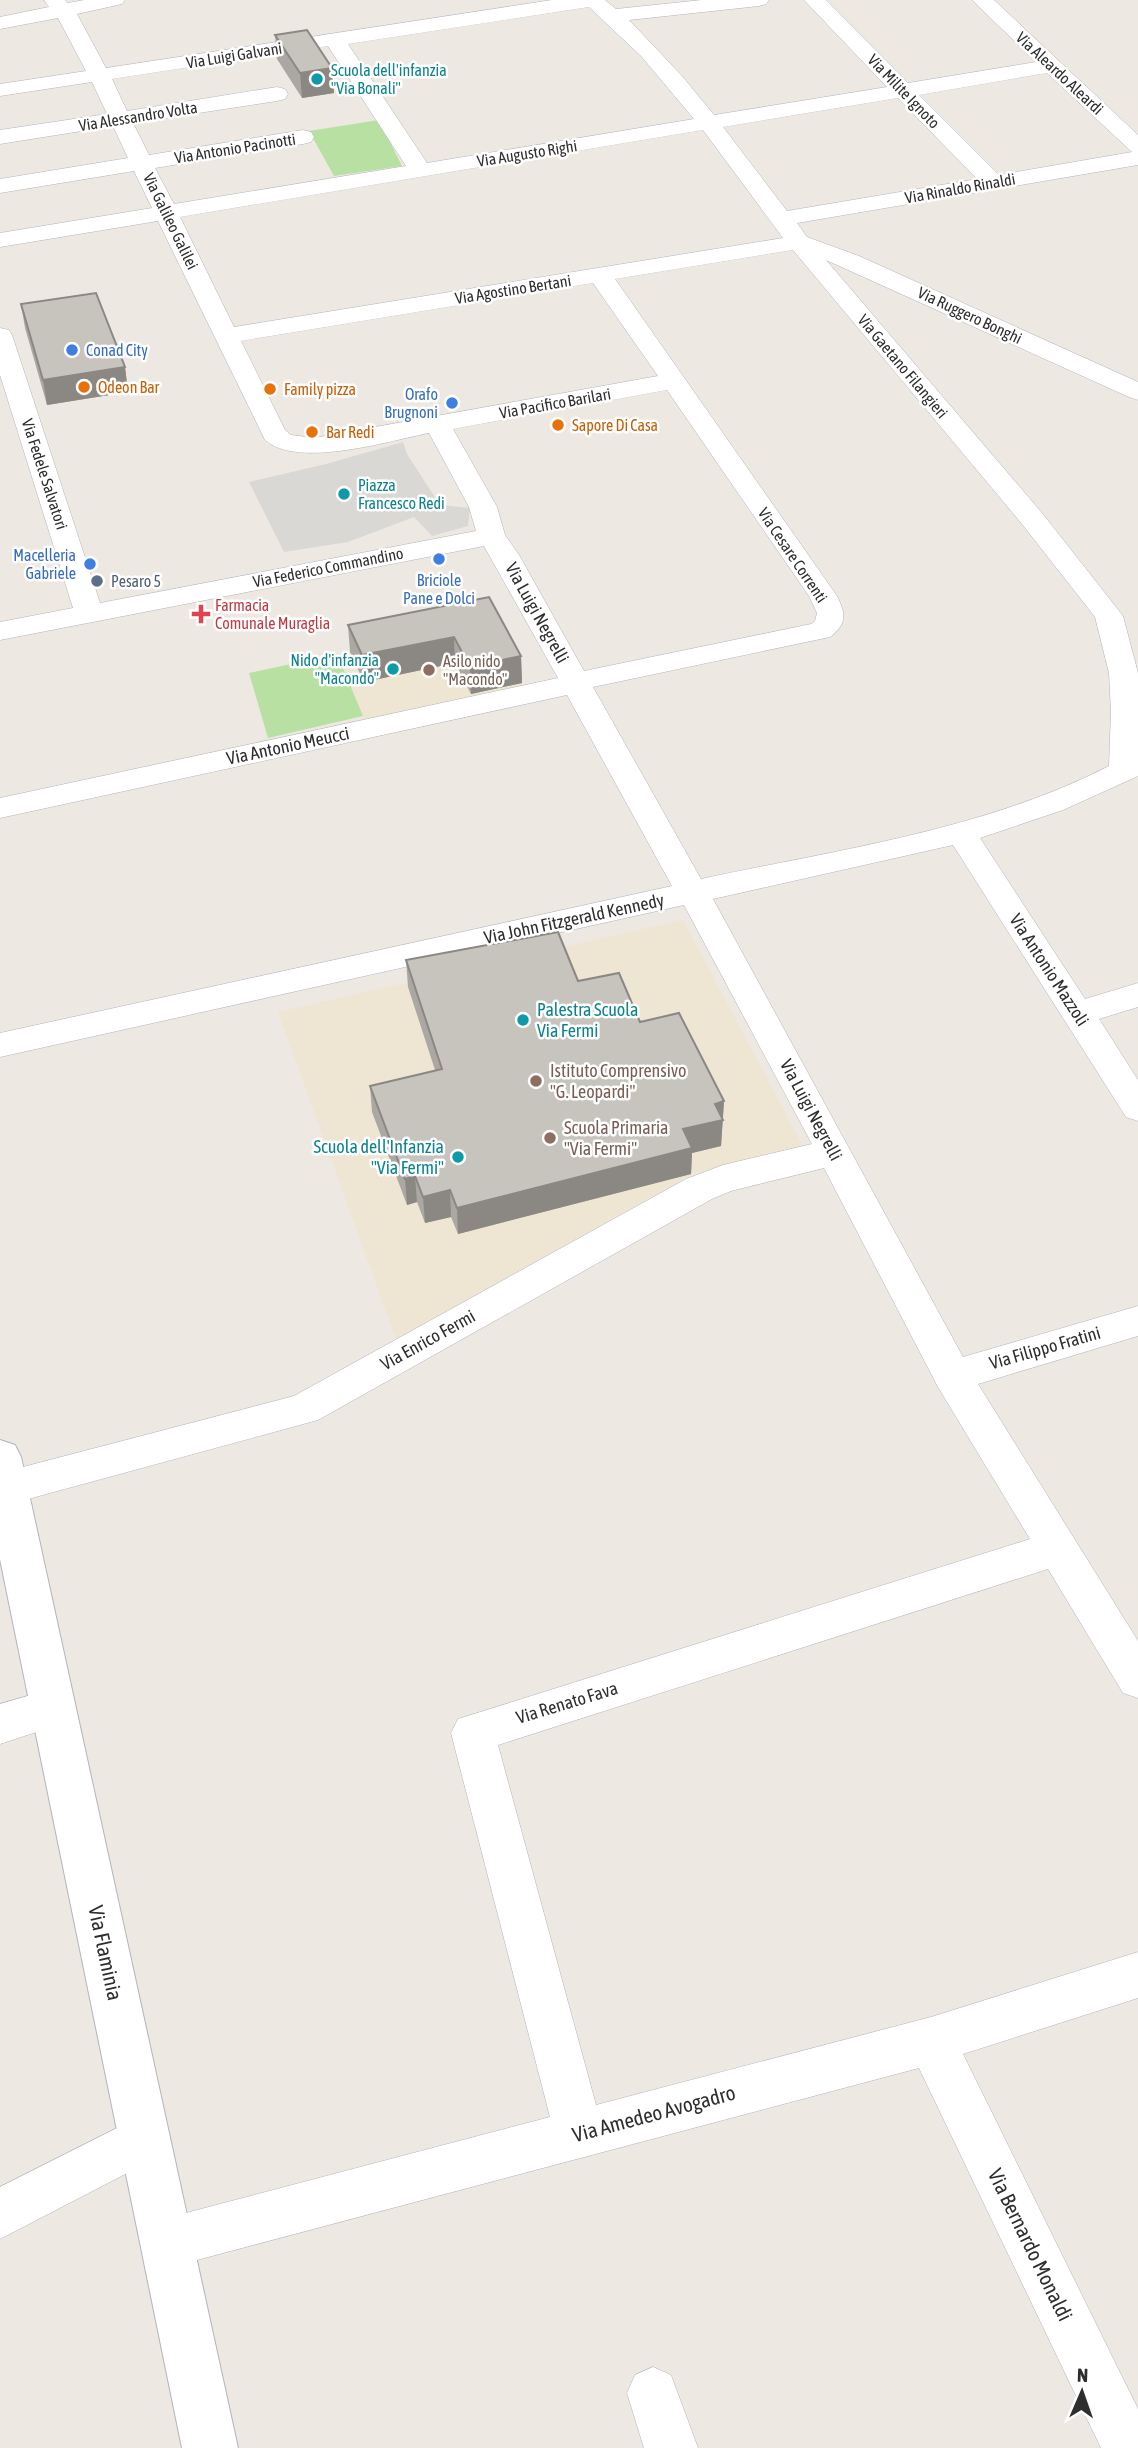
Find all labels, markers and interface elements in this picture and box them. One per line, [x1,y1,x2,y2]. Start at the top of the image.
street label: Via Aleardo Aleardi [1013,28,1107,118]
street label: Via Luigi Galvani [185,39,283,72]
street label: Via Milite Ignoto [864,50,944,132]
place label: Scuola dell'infanzia "Via Bonali" [331,61,447,97]
marker: Scuola dell'infanzia "Via Bonali" [309,71,325,87]
street label: Via Alessandro Volta [77,98,199,134]
street label: Via Antonio Pacinotti [173,130,297,166]
street label: Via Augusto Righi [476,136,579,171]
street label: Via Rinaldo Rinaldi [903,169,1017,207]
street label: Via Galileo Galilei [140,170,202,272]
street label: Via Agostino Bertani [454,271,573,308]
street label: Via Ruggero Bonghi [915,283,1025,348]
street label: Via Gaetano Filangieri [854,311,952,422]
place label: Conad City [86,341,148,360]
marker: Conad City [64,342,80,358]
place label: Odeon Bar [98,378,160,396]
marker: Odeon Bar [76,379,92,395]
place label: Family pizza [284,380,356,399]
marker: Family pizza [262,381,278,397]
street label: Via Pacifico Barilari [498,384,612,422]
place label: Orafo Brugnoni [384,385,438,422]
marker: Orafo Brugnoni [444,395,460,411]
street label: Via Fedele Salvatori [19,416,71,532]
place label: Sapore Di Casa [572,416,658,435]
marker: Sapore Di Casa [550,417,566,433]
place label: Bar Redi [326,423,374,441]
marker: Bar Redi [304,424,320,440]
place label: Piazza Francesco Redi [358,476,445,512]
marker: Piazza Francesco Redi [336,486,352,502]
street label: Via Cesare Correnti [755,504,831,606]
street label: Via Federico Commandino [251,544,405,590]
place label: Macelleria Gabriele [13,546,76,582]
marker: Briciole Pane e Dolci [431,551,447,567]
marker: Macelleria Gabriele [82,556,98,572]
street label: Via Luigi Negrelli [501,559,574,667]
place label: Briciole Pane e Dolci [403,571,475,607]
place label: Pesaro 5 [111,572,161,590]
marker: Pesaro 5 [89,573,105,589]
place label: Farmacia Comunale Muraglia [215,596,330,633]
marker: Farmacia Comunale Muraglia [193,606,209,622]
place label: Nido d'infanzia "Macondo" [290,651,379,687]
place label: Asilo nido "Macondo" [443,652,507,688]
marker: Nido d'infanzia "Macondo" [385,661,401,677]
marker: Asilo nido "Macondo" [421,662,437,678]
street label: Via Antonio Meucci [225,722,351,769]
street label: Via John Fitzgerald Kennedy [482,889,666,948]
street label: Via Antonio Mazzoli [1005,910,1093,1030]
place label: Palestra Scuola Via Fermi [537,999,638,1041]
marker: Palestra Scuola Via Fermi [515,1012,531,1028]
street label: Via Luigi Negrelli [776,1056,847,1164]
place label: Istituto Comprensivo "G. Leopardi" [550,1060,687,1102]
marker: Istituto Comprensivo "G. Leopardi" [528,1073,544,1089]
place label: Scuola Primaria "Via Fermi" [564,1117,668,1159]
marker: Scuola Primaria "Via Fermi" [542,1130,558,1146]
place label: Scuola dell'Infanzia "Via Fermi" [313,1136,444,1178]
marker: Scuola dell'Infanzia "Via Fermi" [450,1149,466,1165]
street label: Via Enrico Fermi [377,1305,479,1374]
street label: Via Filippo Fratini [987,1322,1103,1373]
street label: Via Renato Fava [514,1677,620,1728]
street label: Via Flaminia [84,1903,128,2002]
street label: Via Amedeo Avogadro [570,2080,738,2146]
street label: Via Bernardo Monaldi [984,2165,1078,2325]
north arrow [1047,2357,1117,2427]
text: N [1077,2364,1089,2386]

